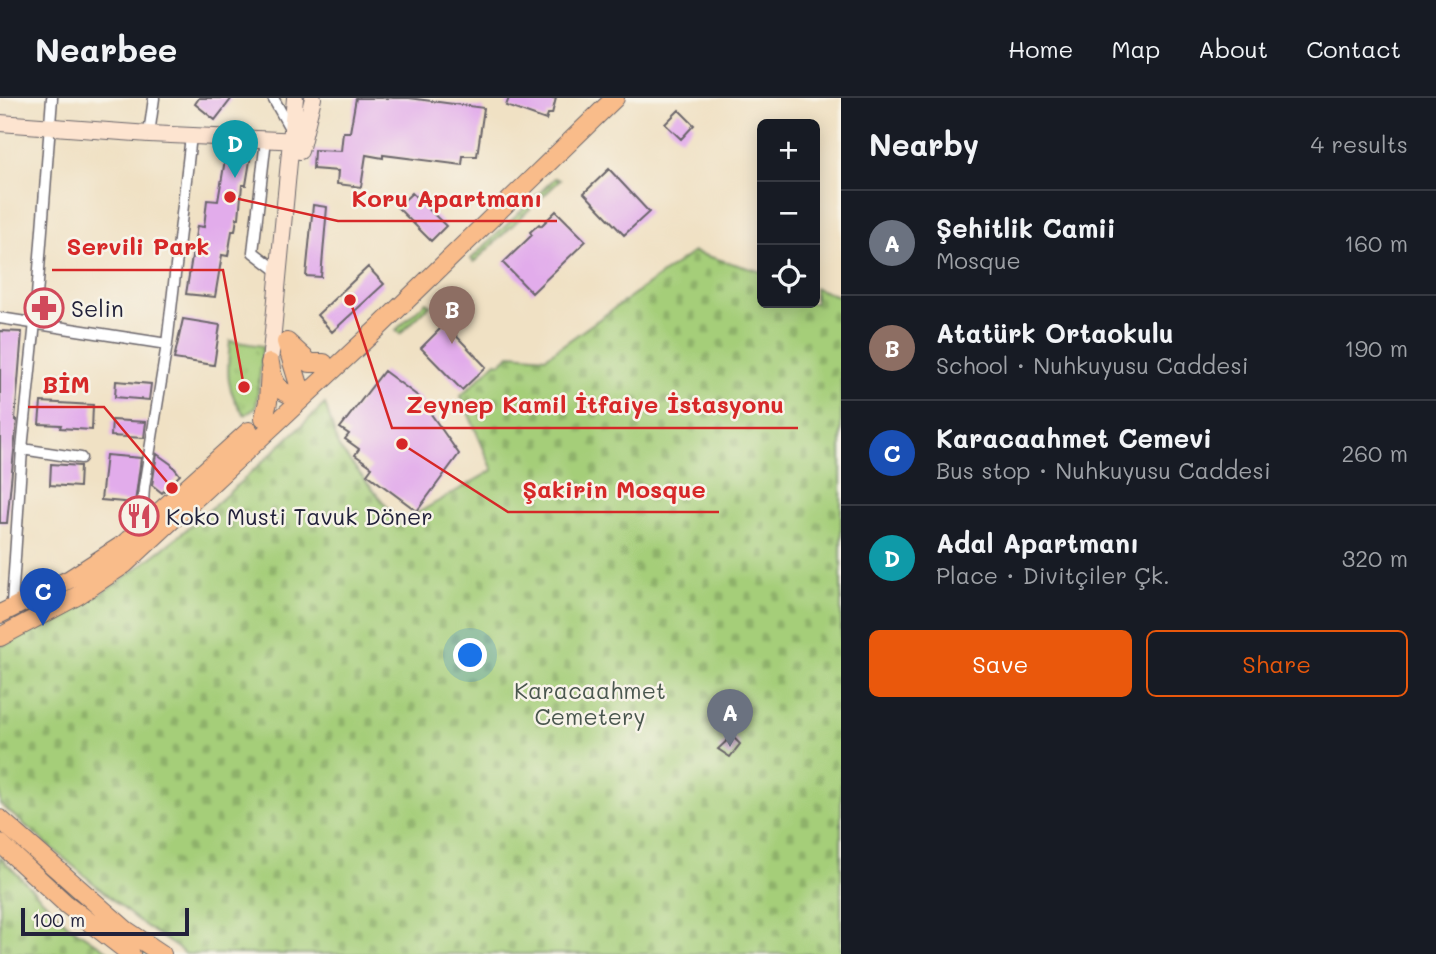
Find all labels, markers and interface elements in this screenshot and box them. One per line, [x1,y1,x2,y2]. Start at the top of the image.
text: Nearbee [35,27,178,70]
text: Home [1008,33,1073,64]
text: Map [1111,33,1160,64]
text: About [1198,33,1268,64]
text: Contact [1306,33,1401,64]
map controls [757,119,820,308]
button: + [757,119,820,182]
pin: D [212,120,258,178]
text: Nearby [869,124,979,164]
text: 4 results [1311,129,1408,159]
callout: Koru Apartmanı [338,176,557,221]
text: Koru Apartmanı [352,182,542,213]
button: − [757,182,820,245]
text: Şehitlik Camii [936,211,1116,245]
callout: Servili Park [52,225,223,270]
text: A [884,228,900,258]
text: 160 m [1344,228,1408,258]
text: Servili Park [67,230,209,261]
button: locate [757,245,820,308]
text: Mosque [936,245,1021,275]
pin: B [429,286,475,344]
pharmacy icon: Selin [23,287,65,329]
place label: Selin [71,293,124,323]
text: Atatürk Ortaokulu [936,316,1174,350]
text: B [884,333,900,363]
text: 190 m [1344,333,1408,363]
text: School · Nuhkuyusu Caddesi [936,350,1249,380]
callout: BİM [28,362,104,407]
text: BİM [42,368,90,399]
callout: Zeynep Kamil İtfaiye İstasyonu [392,383,798,428]
text: Zeynep Kamil İtfaiye İstasyonu [406,388,784,419]
text: Karacaahmet Cemevi [936,421,1212,455]
text: C [883,438,901,468]
text: 260 m [1341,438,1408,468]
text: Bus stop · Nuhkuyusu Caddesi [936,455,1271,485]
callout: Şakirin Mosque [508,467,719,512]
text: Şakirin Mosque [522,473,706,504]
restaurant icon: Koko Musti Tavuk Döner [118,495,160,537]
place label: Koko Musti Tavuk Döner [166,501,433,531]
text: Adal Apartmanı [936,526,1139,560]
text: D [884,543,900,573]
text: 320 m [1342,543,1408,573]
text: Place · Divitçiler Çk. [936,560,1170,590]
pin: C [20,568,66,626]
button: Save [869,630,1132,697]
button: Share [1146,630,1408,697]
your location [453,638,487,672]
park label: Karacaahmet Cemetery [514,675,666,731]
pin: A [707,689,753,747]
scale bar [21,905,189,937]
text: 100 m [32,907,85,932]

